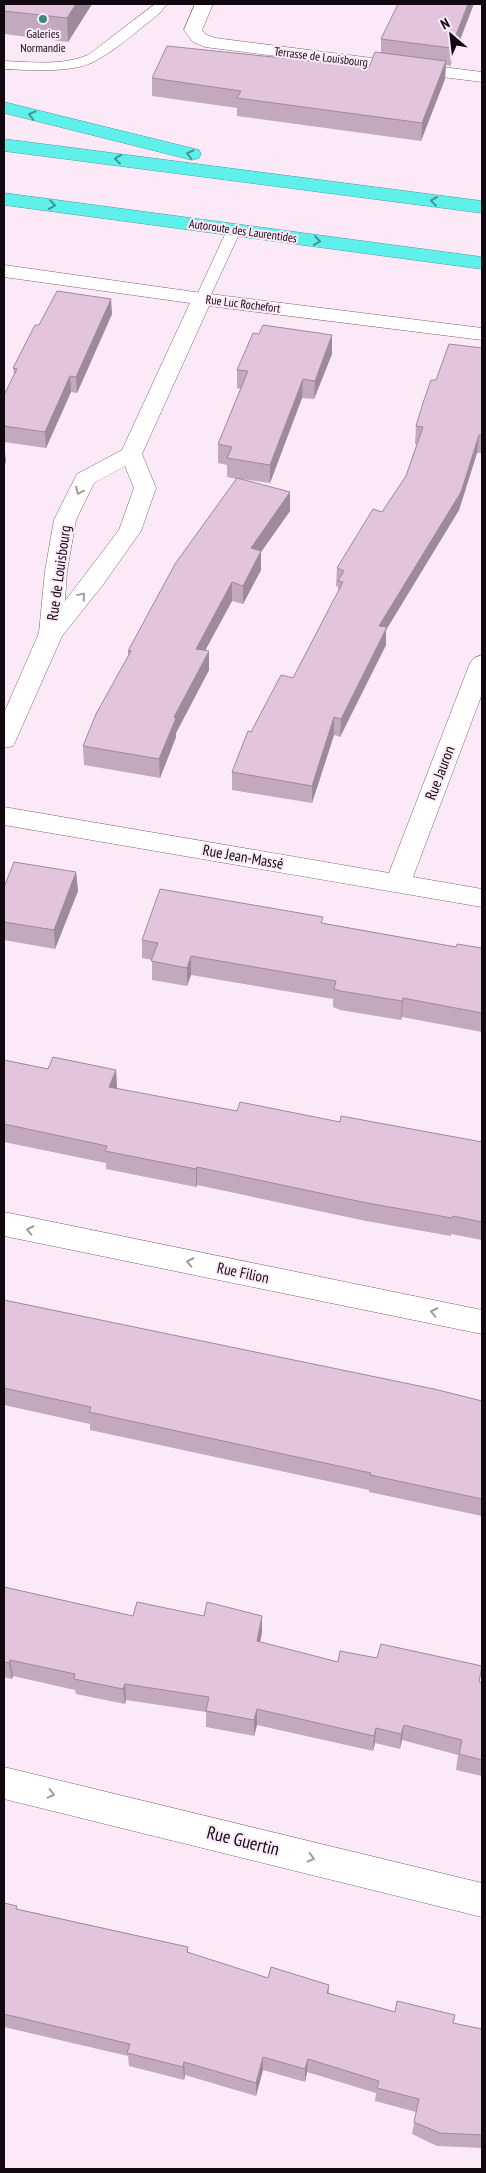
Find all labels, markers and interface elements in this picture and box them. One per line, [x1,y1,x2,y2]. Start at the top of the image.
north arrow [426,10,476,60]
marker: Galeries Normandie [37,13,49,25]
text: N [437,14,452,33]
place label: Galeries Normandie [20,26,66,55]
street label: Terrasse de Louisbourg [273,43,369,70]
one-way arrow [28,110,37,121]
one-way arrow [186,149,194,159]
one-way arrow [113,155,122,165]
one-way arrow [430,196,438,207]
one-way arrow [48,200,56,210]
street label: Autoroute des Laurentides [188,216,298,246]
one-way arrow [314,235,322,246]
street label: Rue Luc Rochefort [205,291,282,316]
one-way arrow [75,486,85,495]
street label: Rue de Louisbourg [42,524,75,622]
one-way arrow [76,593,84,602]
street label: Rue Jauron [421,743,459,803]
street label: Rue Jean-Massé [201,840,285,873]
one-way arrow [26,1225,35,1236]
one-way arrow [185,1258,194,1268]
street label: Rue Filion [216,1258,271,1287]
one-way arrow [430,1308,439,1318]
one-way arrow [47,1789,55,1799]
street label: Rue Guertin [204,1820,282,1861]
one-way arrow [307,1852,316,1863]

